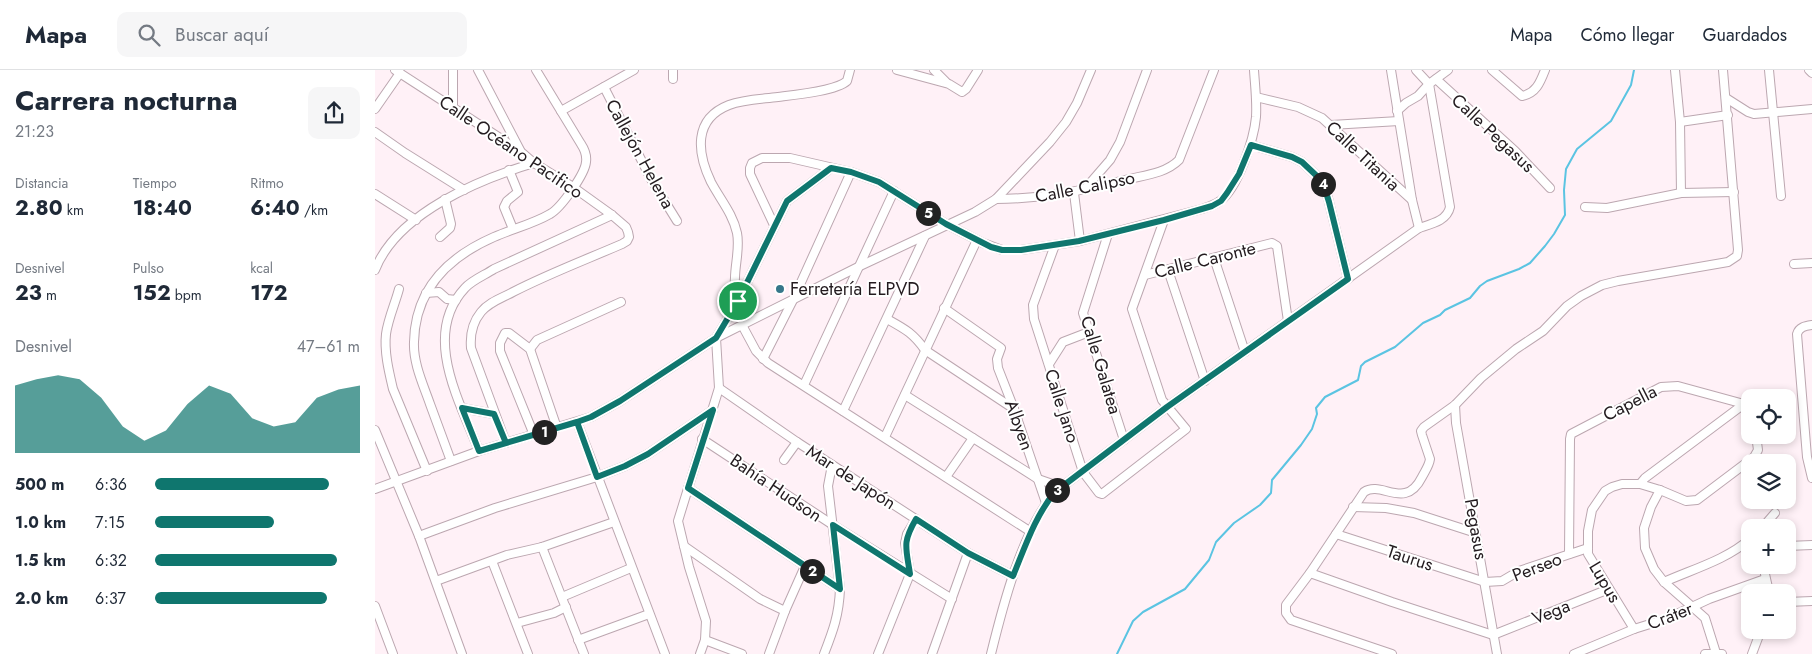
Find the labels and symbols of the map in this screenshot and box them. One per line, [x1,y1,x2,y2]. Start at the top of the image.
street label: Calle Pegasus [1446,88,1540,178]
street label: Calle Océano Pacifico [434,89,588,205]
street label: Callejón Helena [599,95,681,213]
street label: Calle Titania [1320,115,1406,197]
street label: Calle Calipso [1033,165,1137,209]
pin: 4 [1311,172,1335,196]
pin: 5 [915,200,941,226]
street label: Calle Caronte [1152,235,1258,285]
place label: Ferretería ELPVD [790,276,920,302]
pin [717,280,759,322]
marker: Ferretería ELPVD [774,283,786,295]
street label: Calle Galatea [1074,313,1128,417]
street label: Calle Jano [1038,366,1086,446]
street label: Capella [1598,378,1662,428]
street label: Albyen [998,396,1040,454]
pin: 1 [531,420,557,444]
street label: Mar de Japón [801,438,901,516]
street label: Bahía Hudson [725,448,827,528]
pin: 3 [1045,478,1069,502]
street label: Pegasus [1458,496,1494,562]
street label: Taurus [1383,538,1437,578]
street label: Perseo [1508,546,1566,588]
street label: Lupus [1582,556,1628,608]
pin: 2 [799,558,825,584]
street label: Vega [1528,593,1574,631]
street label: Cráter [1643,595,1697,637]

